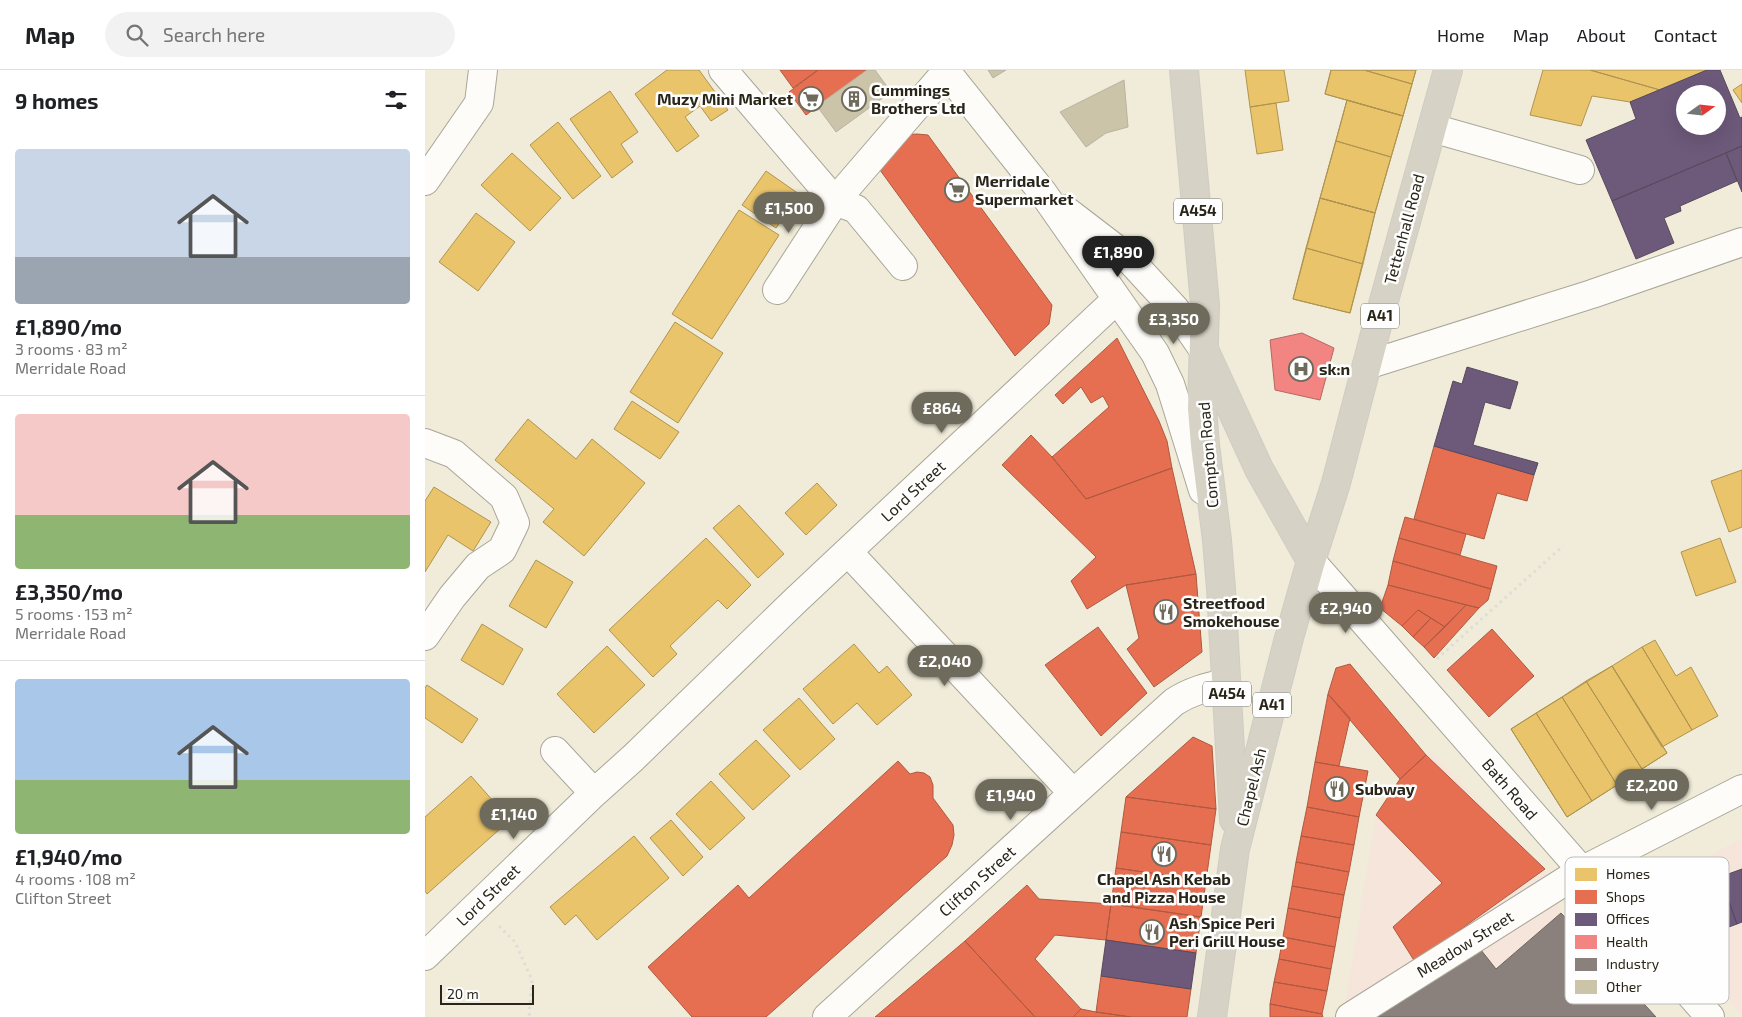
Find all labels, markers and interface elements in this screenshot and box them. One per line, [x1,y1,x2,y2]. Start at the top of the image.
search box [105,12,455,57]
text: Map [25,20,75,49]
icon: search [123,21,151,49]
text: Search here [163,23,265,46]
text: Home [1437,24,1485,46]
text: Map [1513,24,1549,46]
text: About [1577,24,1626,46]
text: Contact [1654,24,1717,46]
place label: Cummings Brothers Ltd [871,80,966,117]
north arrow [1676,85,1726,135]
map controls [1676,85,1726,135]
icon: filters [382,86,410,114]
supermarket icon: Muzy Mini Market [798,86,824,112]
building icon: Cummings Brothers Ltd [841,86,867,112]
text: 9 homes [15,88,98,113]
place label: Muzy Mini Market [657,89,793,109]
place label: Merridale Supermarket [975,171,1074,208]
street label: Tettenhall Road [1380,171,1427,286]
supermarket icon: Merridale Supermarket [944,177,970,203]
icon: home [168,181,258,271]
pin: £1,500 [748,191,830,234]
text: £1,500 [764,198,814,217]
road number: A454 [1174,198,1222,224]
pin: £1,890 [1077,236,1159,278]
text: £1,890 [1093,242,1143,261]
pin: £3,350 [1133,302,1215,345]
road number: A41 [1361,304,1399,328]
text: £3,350 [1149,309,1199,328]
text: £1,890/mo [15,314,122,339]
text: 3 rooms · 83 m² [15,339,128,358]
hospital icon: sk:n [1288,356,1314,382]
text: Merridale Road [15,358,126,377]
place label: sk:n [1319,359,1350,378]
pin: £864 [912,392,972,434]
text: £864 [923,398,961,417]
street label: Compton Road [1193,401,1222,509]
icon: home [168,447,258,537]
street label: Lord Street [877,456,949,525]
text: £3,350/mo [15,579,123,604]
pin: £2,940 [1305,592,1387,634]
place label: Streetfood Smokehouse [1183,593,1280,630]
text: £2,940 [1320,598,1372,617]
restaurant icon: Streetfood Smokehouse [1153,599,1179,625]
text: 5 rooms · 153 m² [15,604,133,623]
text: Merridale Road [15,623,126,642]
pin: £2,040 [904,644,986,687]
text: £2,040 [919,651,971,670]
road number: A454 [1203,682,1251,706]
road number: A41 [1253,692,1291,718]
icon: home [168,712,258,802]
street label: Chapel Ash [1232,746,1269,828]
street label: Bath Road [1479,754,1542,823]
pin: £2,200 [1611,768,1693,811]
text: £2,200 [1626,775,1678,794]
restaurant icon: Subway [1324,776,1350,802]
pin: £1,940 [970,778,1052,821]
place label: Subway [1355,779,1415,799]
text: £1,940 [986,785,1036,804]
pin: £1,140 [473,798,555,840]
text: £1,140 [491,804,537,823]
street label: Clifton Street [934,841,1019,920]
restaurant icon: Chapel Ash Kebab and Pizza House [1151,841,1177,867]
text: £1,940/mo [15,844,122,869]
legend [1565,857,1729,1004]
street label: Lord Street [452,860,523,930]
text: Homes [1606,865,1650,882]
text: 4 rooms · 108 m² [15,869,136,888]
place label: Chapel Ash Kebab and Pizza House [1097,869,1231,906]
text: Clifton Street [15,888,111,907]
text: Shops [1606,888,1645,905]
street label: Meadow Street [1413,906,1517,981]
text: Offices [1606,910,1650,927]
place label: Ash Spice Peri Peri Grill House [1169,913,1285,950]
restaurant icon: Ash Spice Peri Peri Grill House [1139,919,1165,945]
text: Health [1606,933,1648,950]
text: Industry [1606,955,1660,972]
text: Other [1606,978,1642,995]
scale bar [440,982,534,1005]
text: 20 m [447,985,479,1002]

